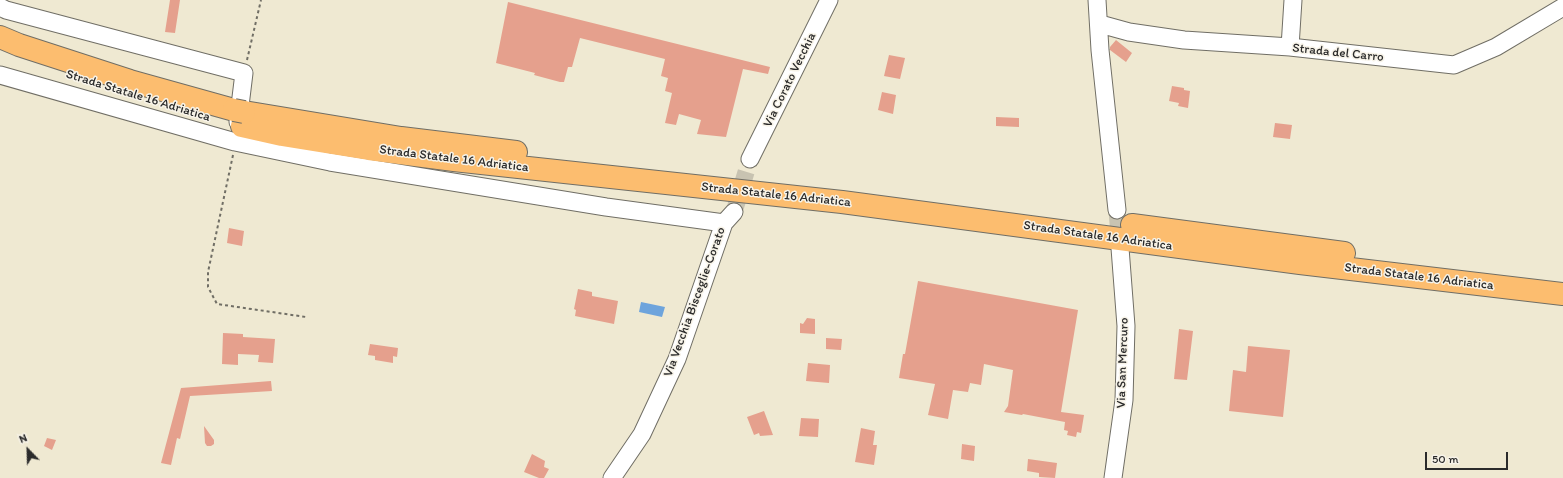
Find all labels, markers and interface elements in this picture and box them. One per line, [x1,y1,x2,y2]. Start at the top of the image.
street label: Via Corato Vecchia [760,30,820,130]
street label: Strada del Carro [1291,40,1385,66]
street label: Strada Statale 16 Adriatica [64,67,212,125]
street label: Strada Statale 16 Adriatica [378,142,530,176]
street label: Strada Statale 16 Adriatica [700,179,852,211]
street label: Strada Statale 16 Adriatica [1022,218,1174,254]
street label: Via Vecchia Bisceglie-Corato [661,225,729,379]
street label: Strada Statale 16 Adriatica [1343,260,1495,294]
street label: Via San Mercuro [1114,317,1132,409]
north arrow [8,430,48,470]
text: N [17,431,29,446]
scale bar [1427,444,1510,470]
text: 50 m [1432,452,1458,466]

